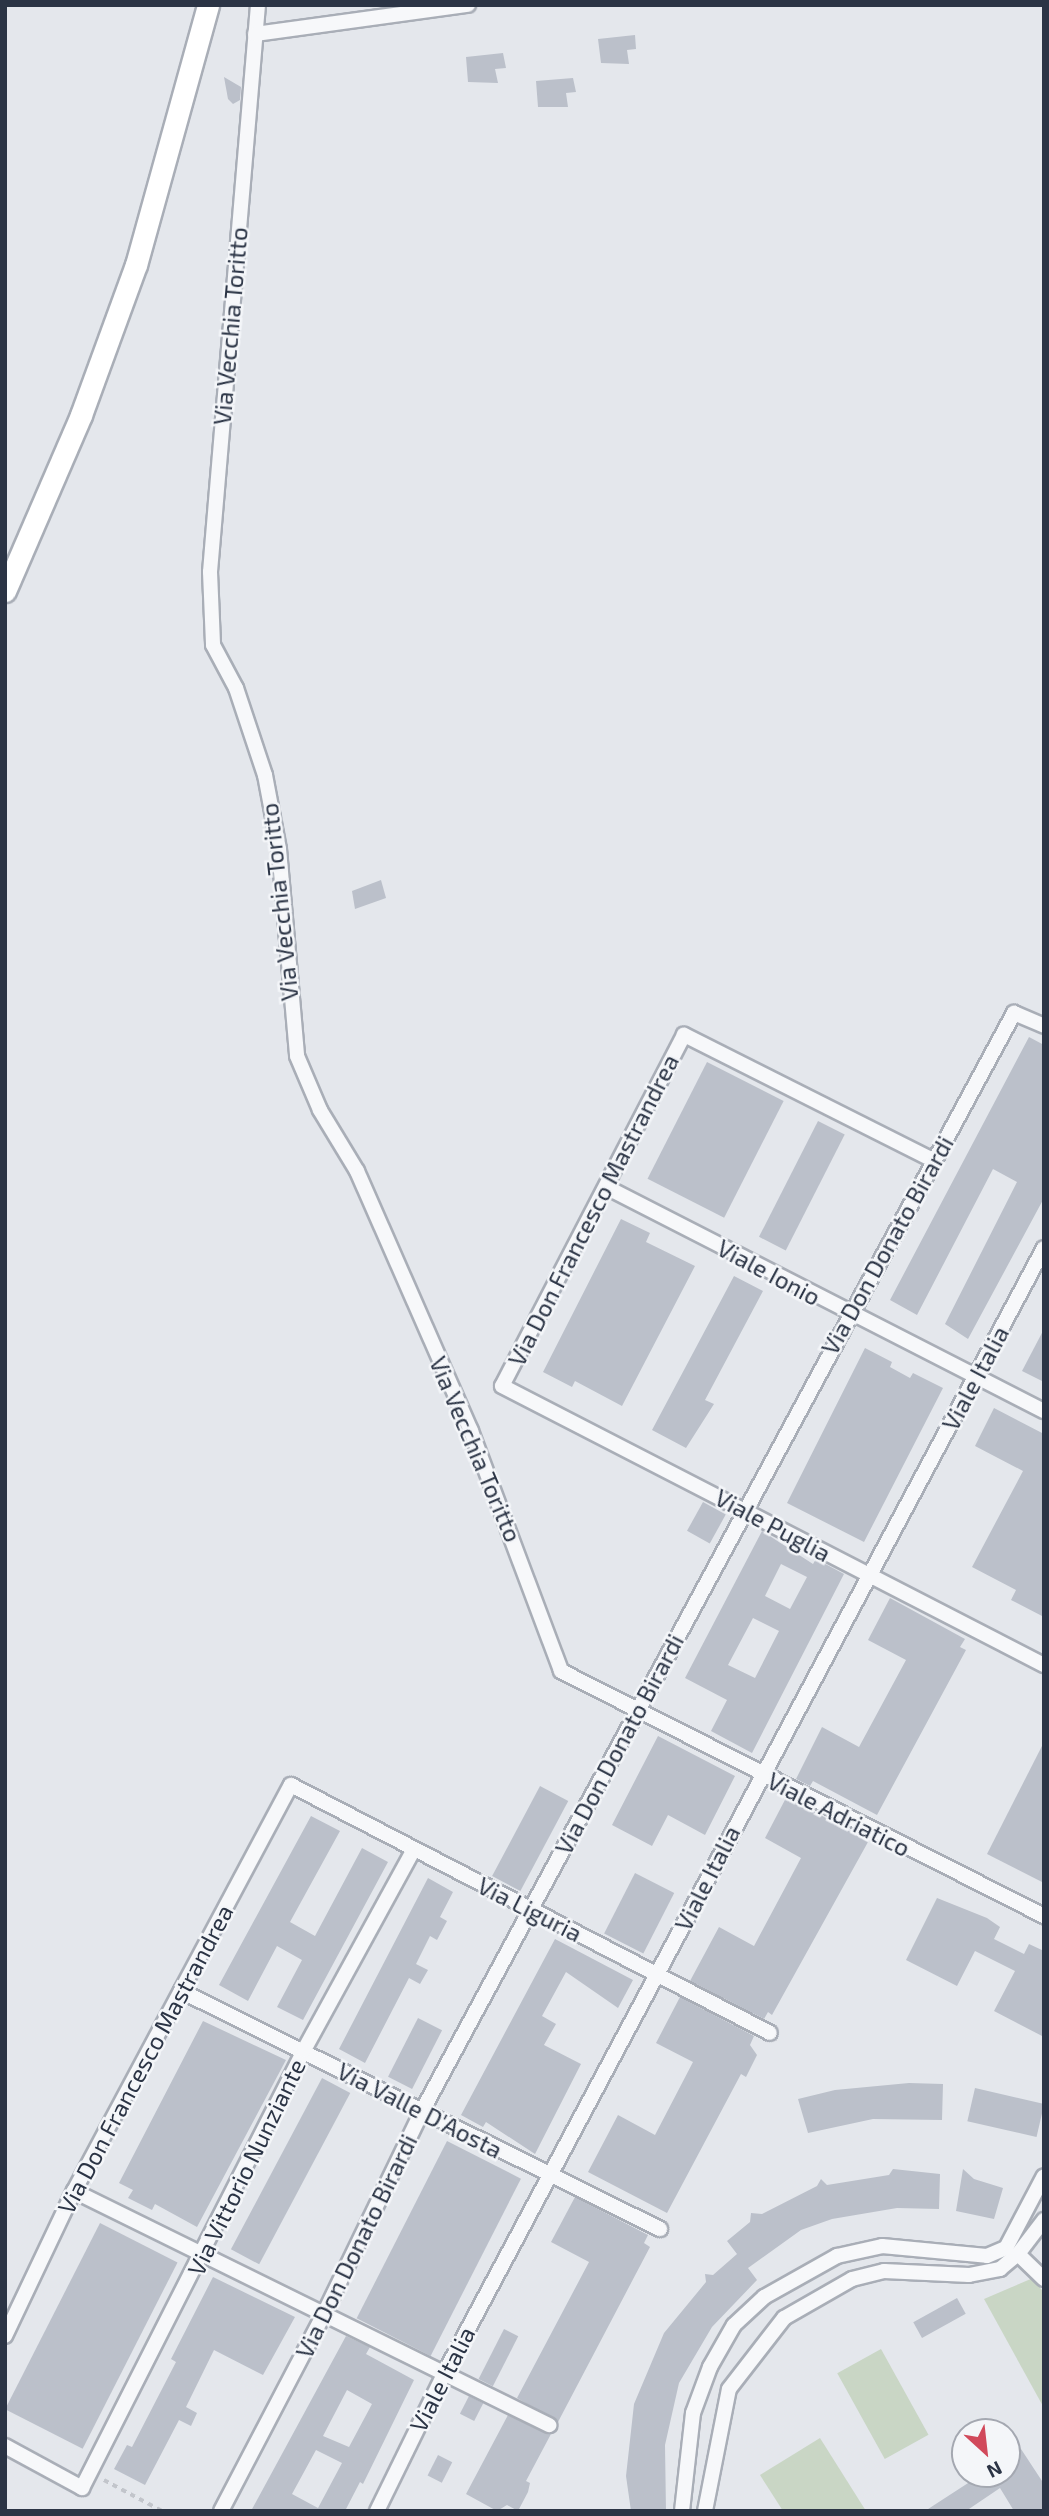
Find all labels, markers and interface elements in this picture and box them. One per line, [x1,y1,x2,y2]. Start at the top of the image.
street label: Via Vecchia Toritto [207,225,253,427]
street label: Via Vecchia Toritto [254,801,304,1003]
street label: Via Don Francesco Mastrandrea [502,1049,684,1371]
street label: Via Don Donato Birardi [815,1131,959,1359]
street label: Viale Ionio [713,1233,825,1311]
street label: Viale Italia [936,1321,1014,1435]
street label: Via Vecchia Toritto [424,1351,528,1547]
street label: Viale Puglia [710,1483,836,1567]
street label: Via Don Donato Birardi [549,1629,689,1859]
street label: Viale Adriatico [763,1766,915,1862]
street label: Viale Italia [668,1821,746,1935]
street label: Via Liguria [473,1870,587,1948]
street label: Via Don Francesco Mastrandrea [51,1900,239,2218]
street label: Via Vittorio Nunziante [181,2054,311,2280]
street label: Via Valle D'Aosta [332,2056,508,2164]
street label: Via Don Donato Birardi [289,2129,423,2363]
street label: Viale Italia [403,2322,481,2436]
north arrow [951,2418,1021,2488]
text: N [984,2457,1006,2484]

